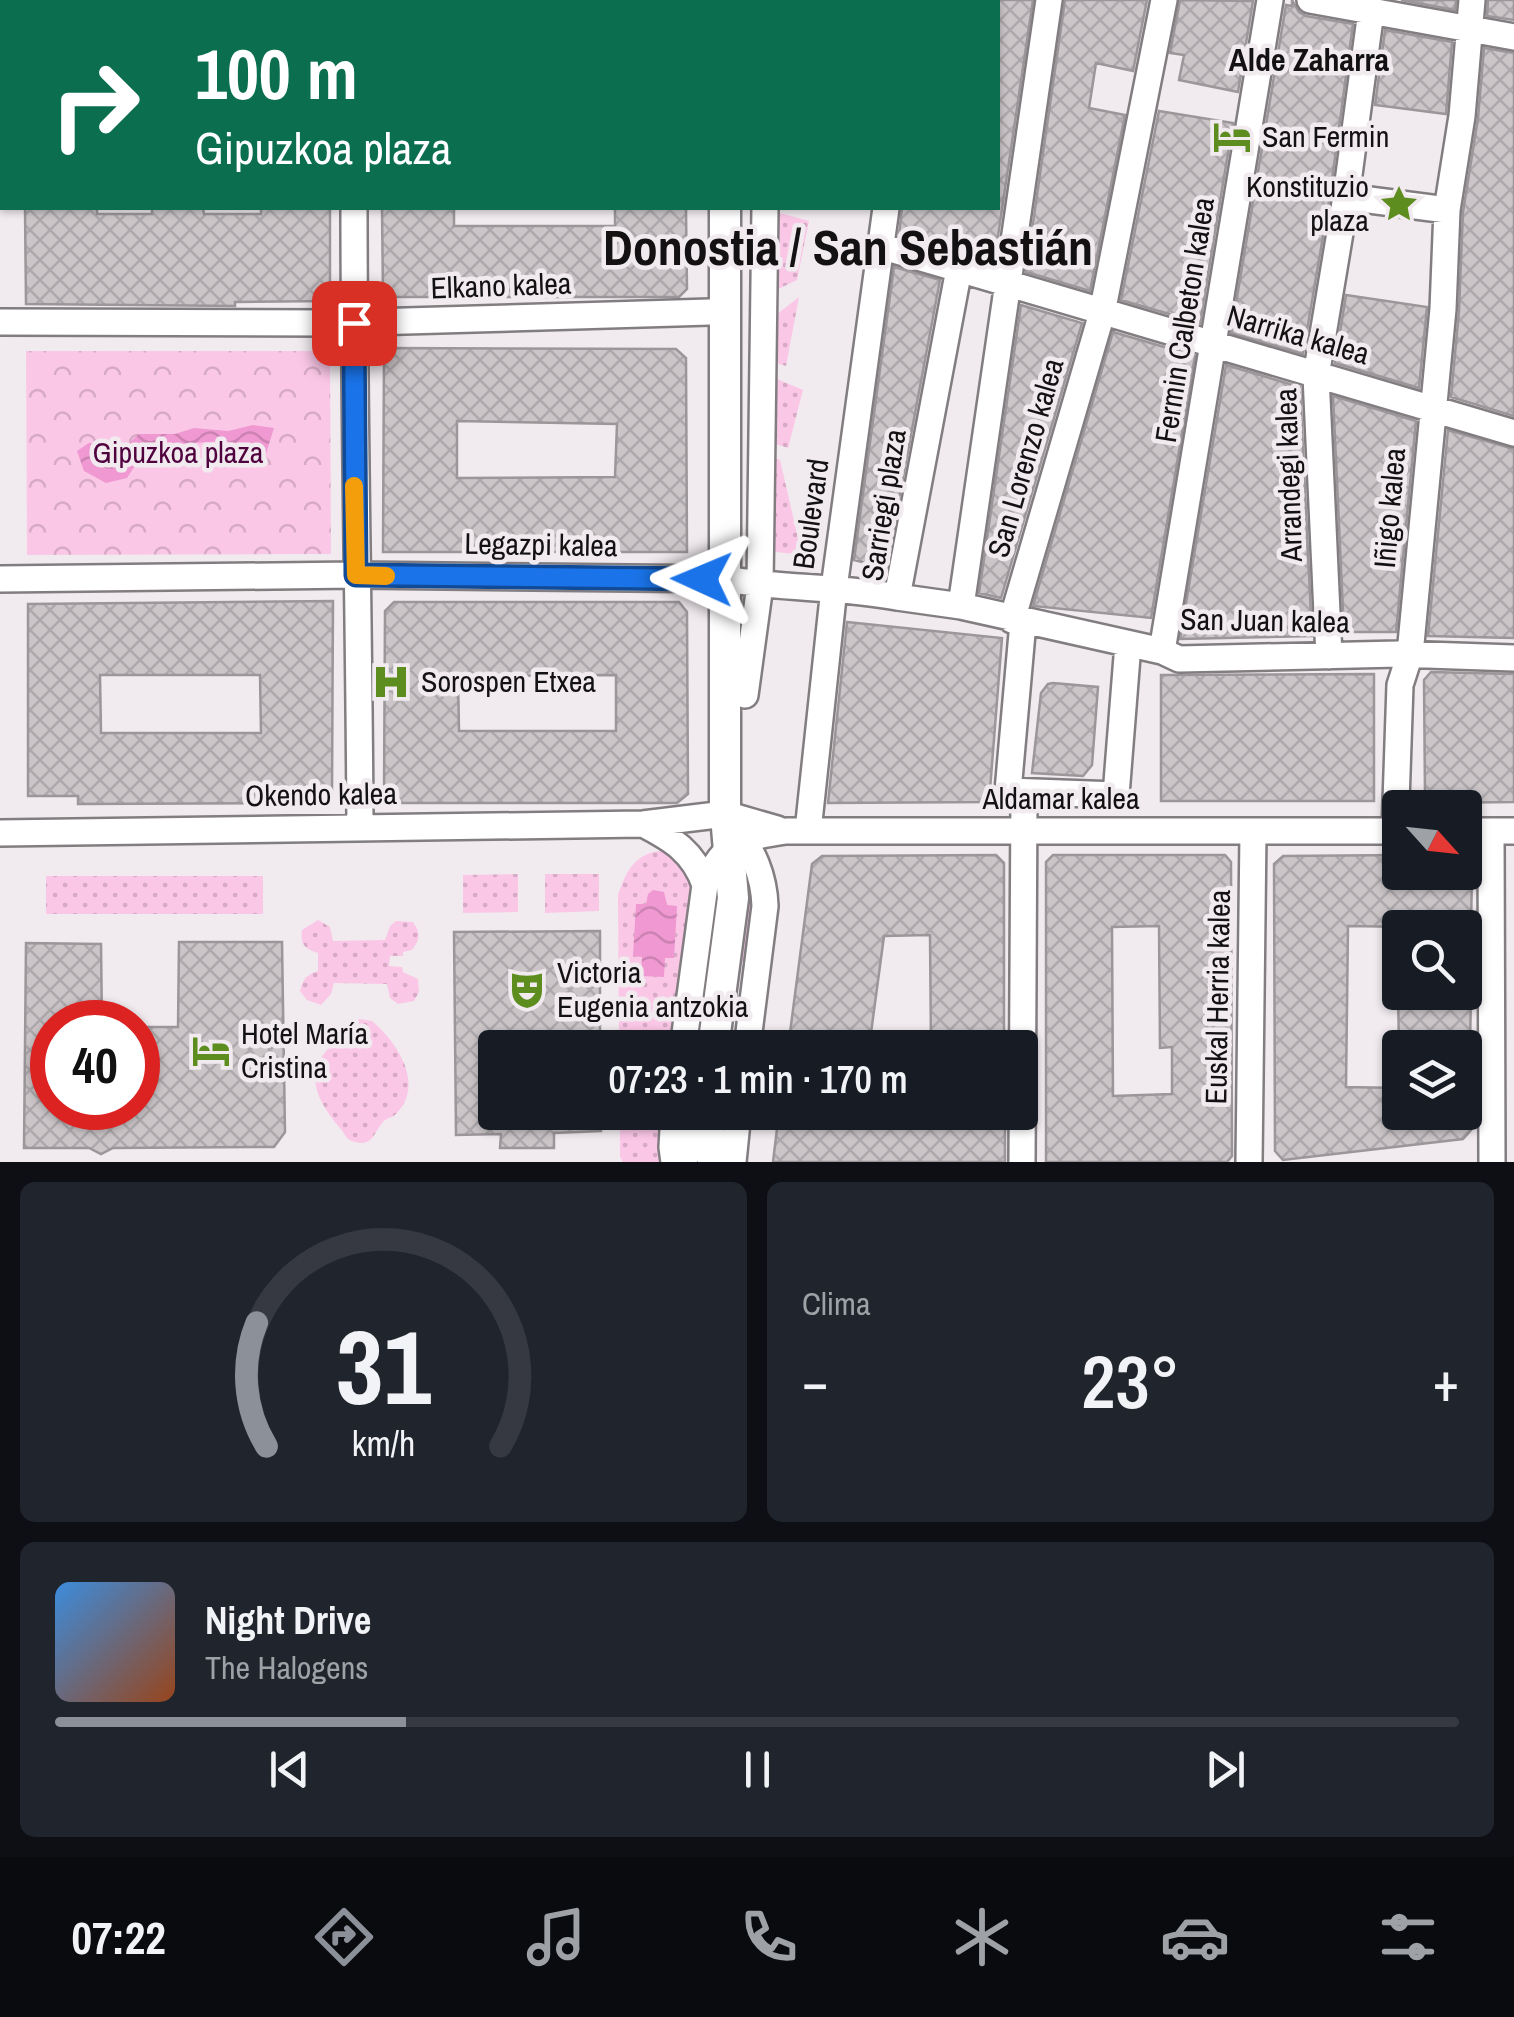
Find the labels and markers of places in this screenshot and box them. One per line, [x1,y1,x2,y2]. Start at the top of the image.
hotel icon: San Fermin [1211,116,1253,158]
place label: San Fermin [1262,116,1389,156]
place label: Konstituzio plaza [1246,166,1369,240]
place icon: Konstituzio plaza [1378,183,1420,225]
pin [312,281,397,366]
hospital icon: Sorospen Etxea [370,661,412,703]
place label: Sorospen Etxea [421,661,596,701]
place label: Victoria Eugenia antzokia [557,952,749,1026]
theatre icon: Victoria Eugenia antzokia [506,969,548,1011]
place label: Hotel María Cristina [241,1013,368,1087]
hotel icon: Hotel María Cristina [190,1030,232,1072]

